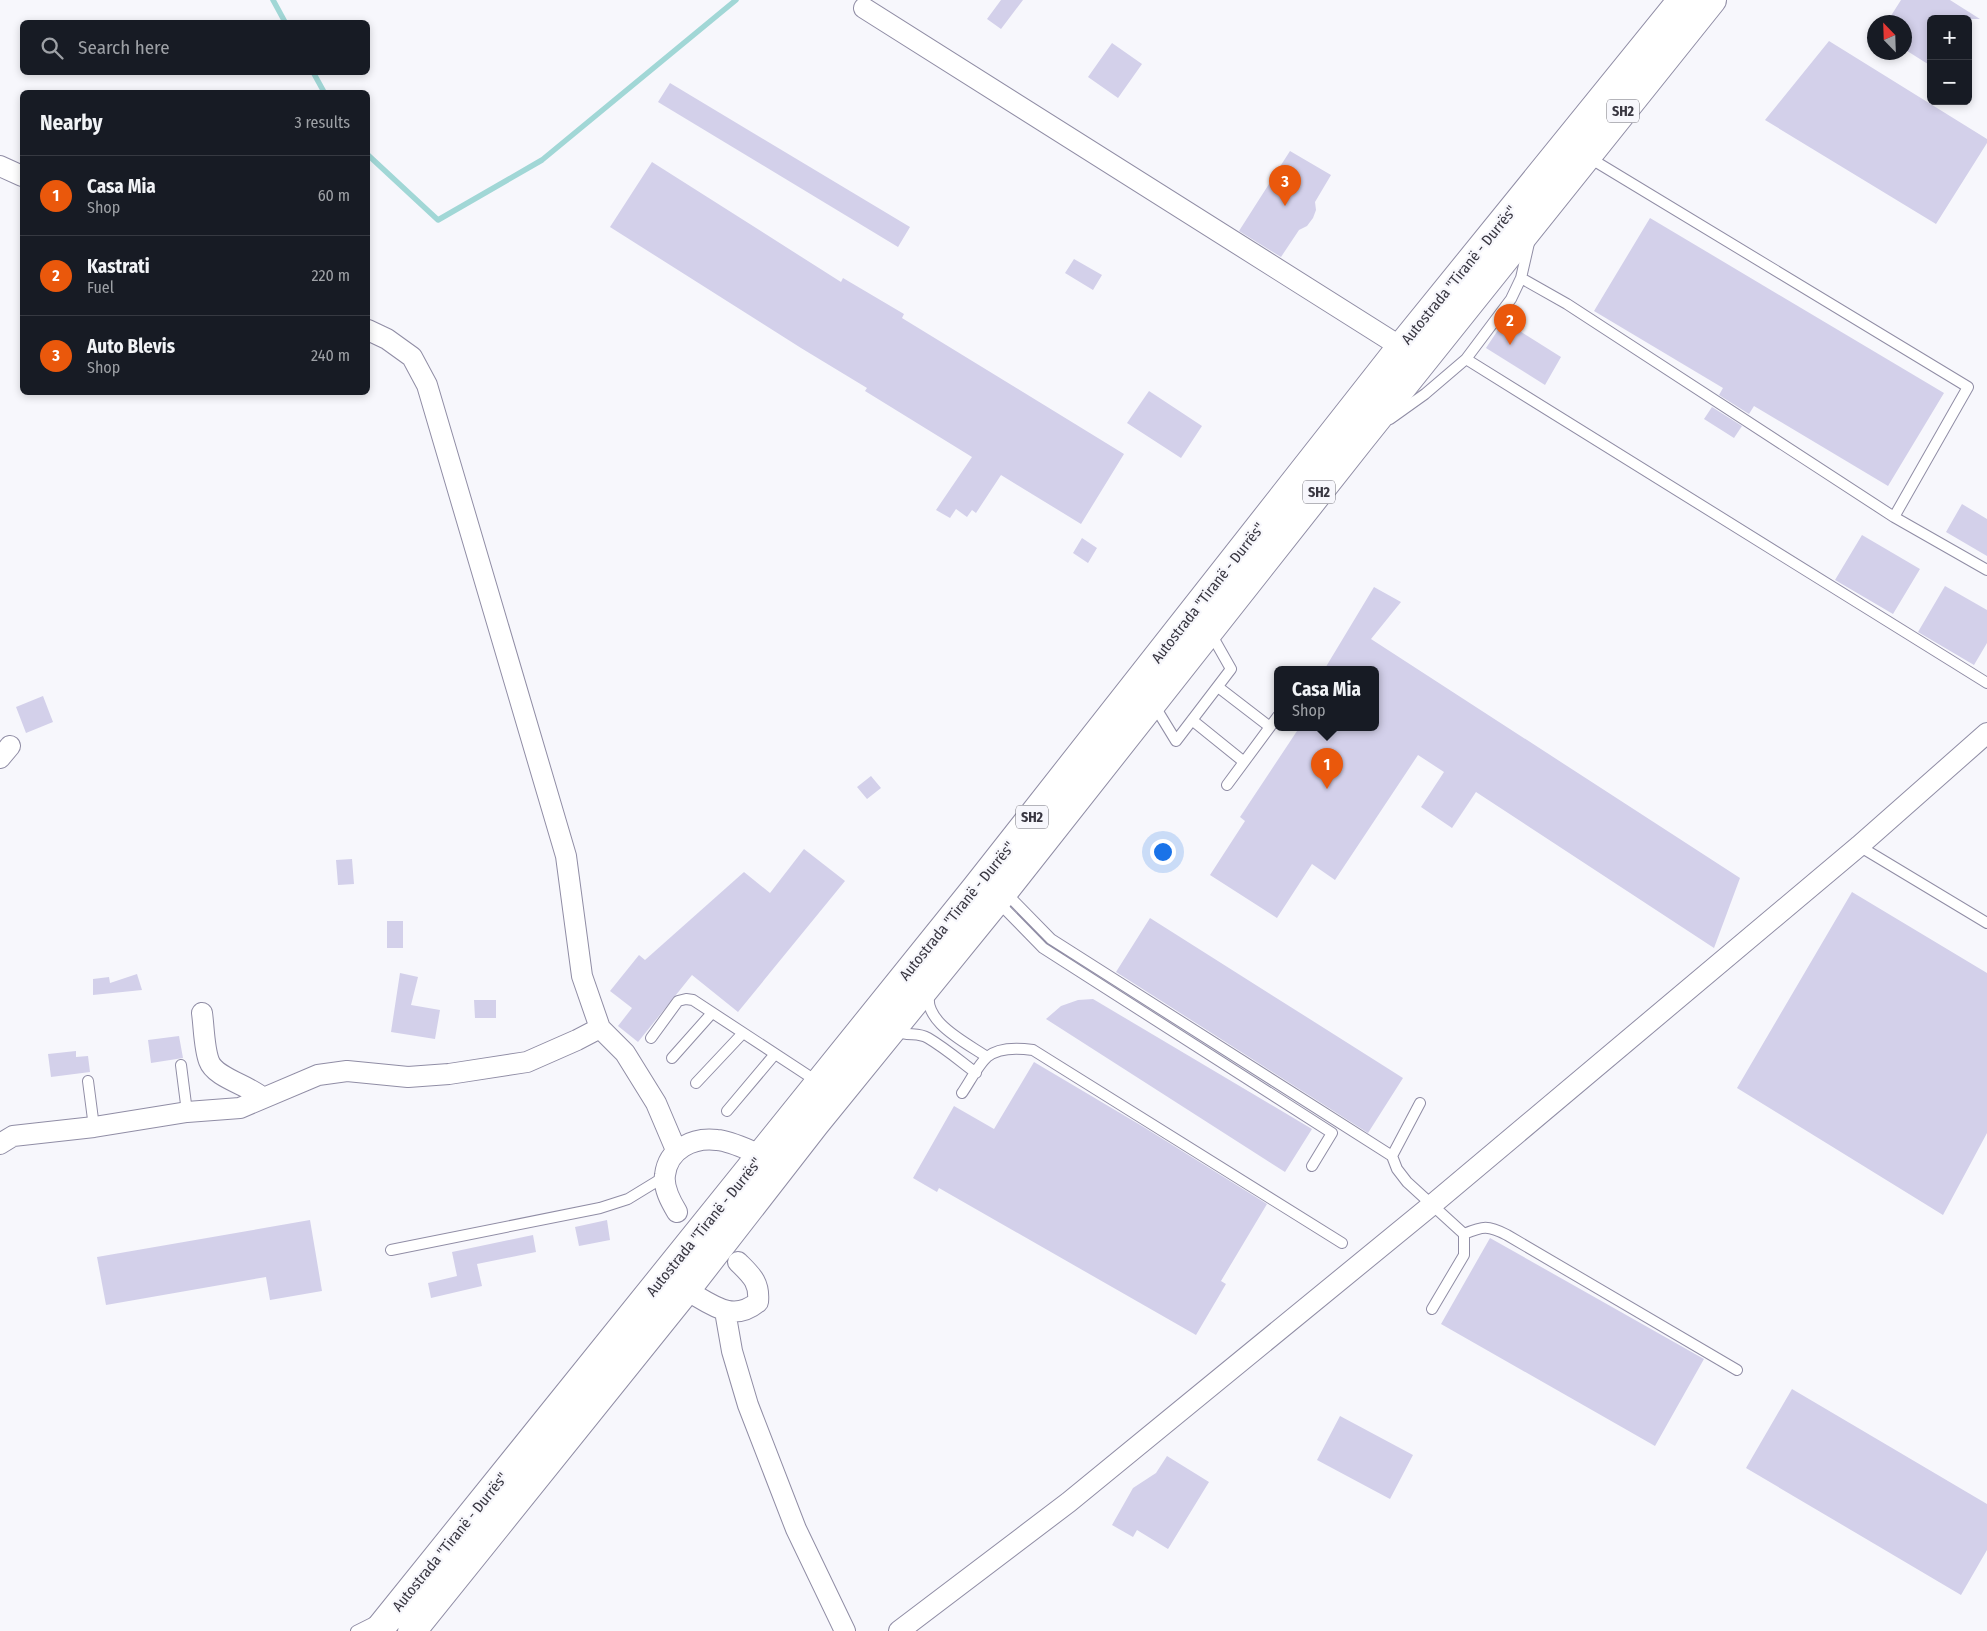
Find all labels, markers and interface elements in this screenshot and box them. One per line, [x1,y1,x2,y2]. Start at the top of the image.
north arrow [1867,15,1912,60]
map controls [1927,15,1972,105]
button: + [1927,15,1972,60]
search box [20,20,370,75]
icon: search [38,34,66,62]
text: Search here [78,36,170,59]
button: − [1927,60,1972,105]
road number: SH2 [1607,100,1639,122]
text: Nearby [40,110,102,136]
text: 3 results [294,113,350,132]
pin: 3 [1269,165,1301,206]
text: Casa Mia [87,175,156,198]
text: 1 [53,186,59,205]
text: 60 m [318,186,350,205]
text: Shop [87,198,120,217]
street label: Autostrada "Tiranë - Durrës" [1398,202,1520,348]
text: Kastrati [87,255,150,278]
text: 2 [52,266,60,285]
text: 220 m [311,266,350,285]
text: Fuel [87,278,114,297]
pin: 2 [1494,304,1526,345]
text: Auto Blevis [87,335,175,358]
text: 3 [52,346,60,365]
text: 240 m [311,346,350,365]
text: Shop [87,358,120,377]
road number: SH2 [1303,481,1335,504]
street label: Autostrada "Tiranë - Durrës" [1148,519,1268,667]
popup [1274,666,1379,731]
text: Casa Mia [1292,678,1361,701]
text: Shop [1292,701,1325,720]
pin: 1 [1311,748,1343,789]
road number: SH2 [1016,806,1048,829]
street label: Autostrada "Tiranë - Durrës" [896,838,1018,984]
your location [1150,839,1176,865]
street label: Autostrada "Tiranë - Durrës" [643,1154,765,1300]
street label: Autostrada "Tiranë - Durrës" [389,1469,511,1615]

